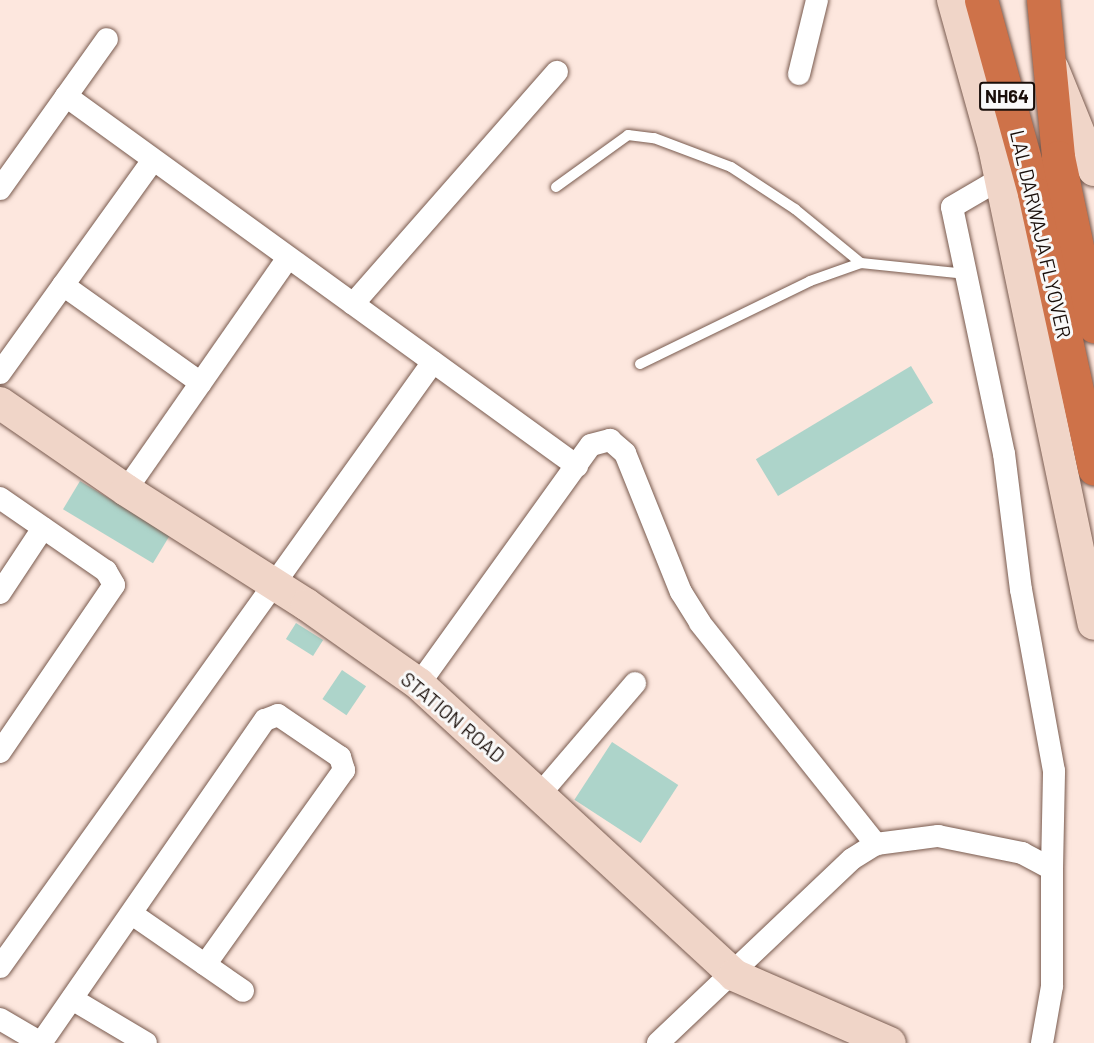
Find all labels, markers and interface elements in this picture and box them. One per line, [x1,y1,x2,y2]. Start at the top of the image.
road number: NH64 [978,81,1036,111]
street label: LAL DARWAJA FLYOVER [1005,128,1077,340]
street label: STATION ROAD [396,667,510,767]

